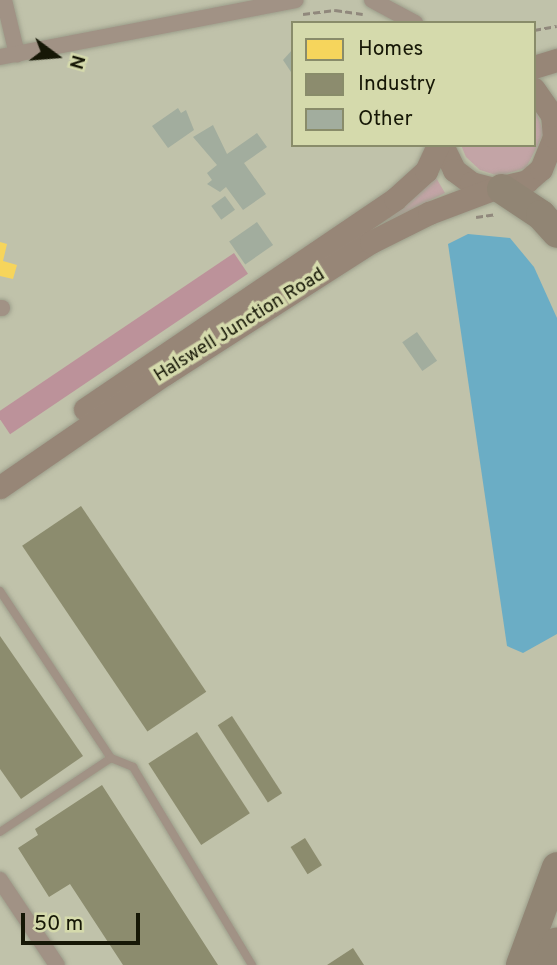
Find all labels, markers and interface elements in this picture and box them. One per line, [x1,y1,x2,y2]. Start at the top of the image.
north arrow [21,21,91,91]
legend [291,21,536,147]
text: Homes [358,36,423,63]
text: N [63,52,90,72]
text: Industry [358,71,436,98]
text: Other [358,106,413,133]
street label: Halswell Junction Road [150,264,330,388]
scale bar [24,898,144,942]
text: 50 m [34,911,83,938]

